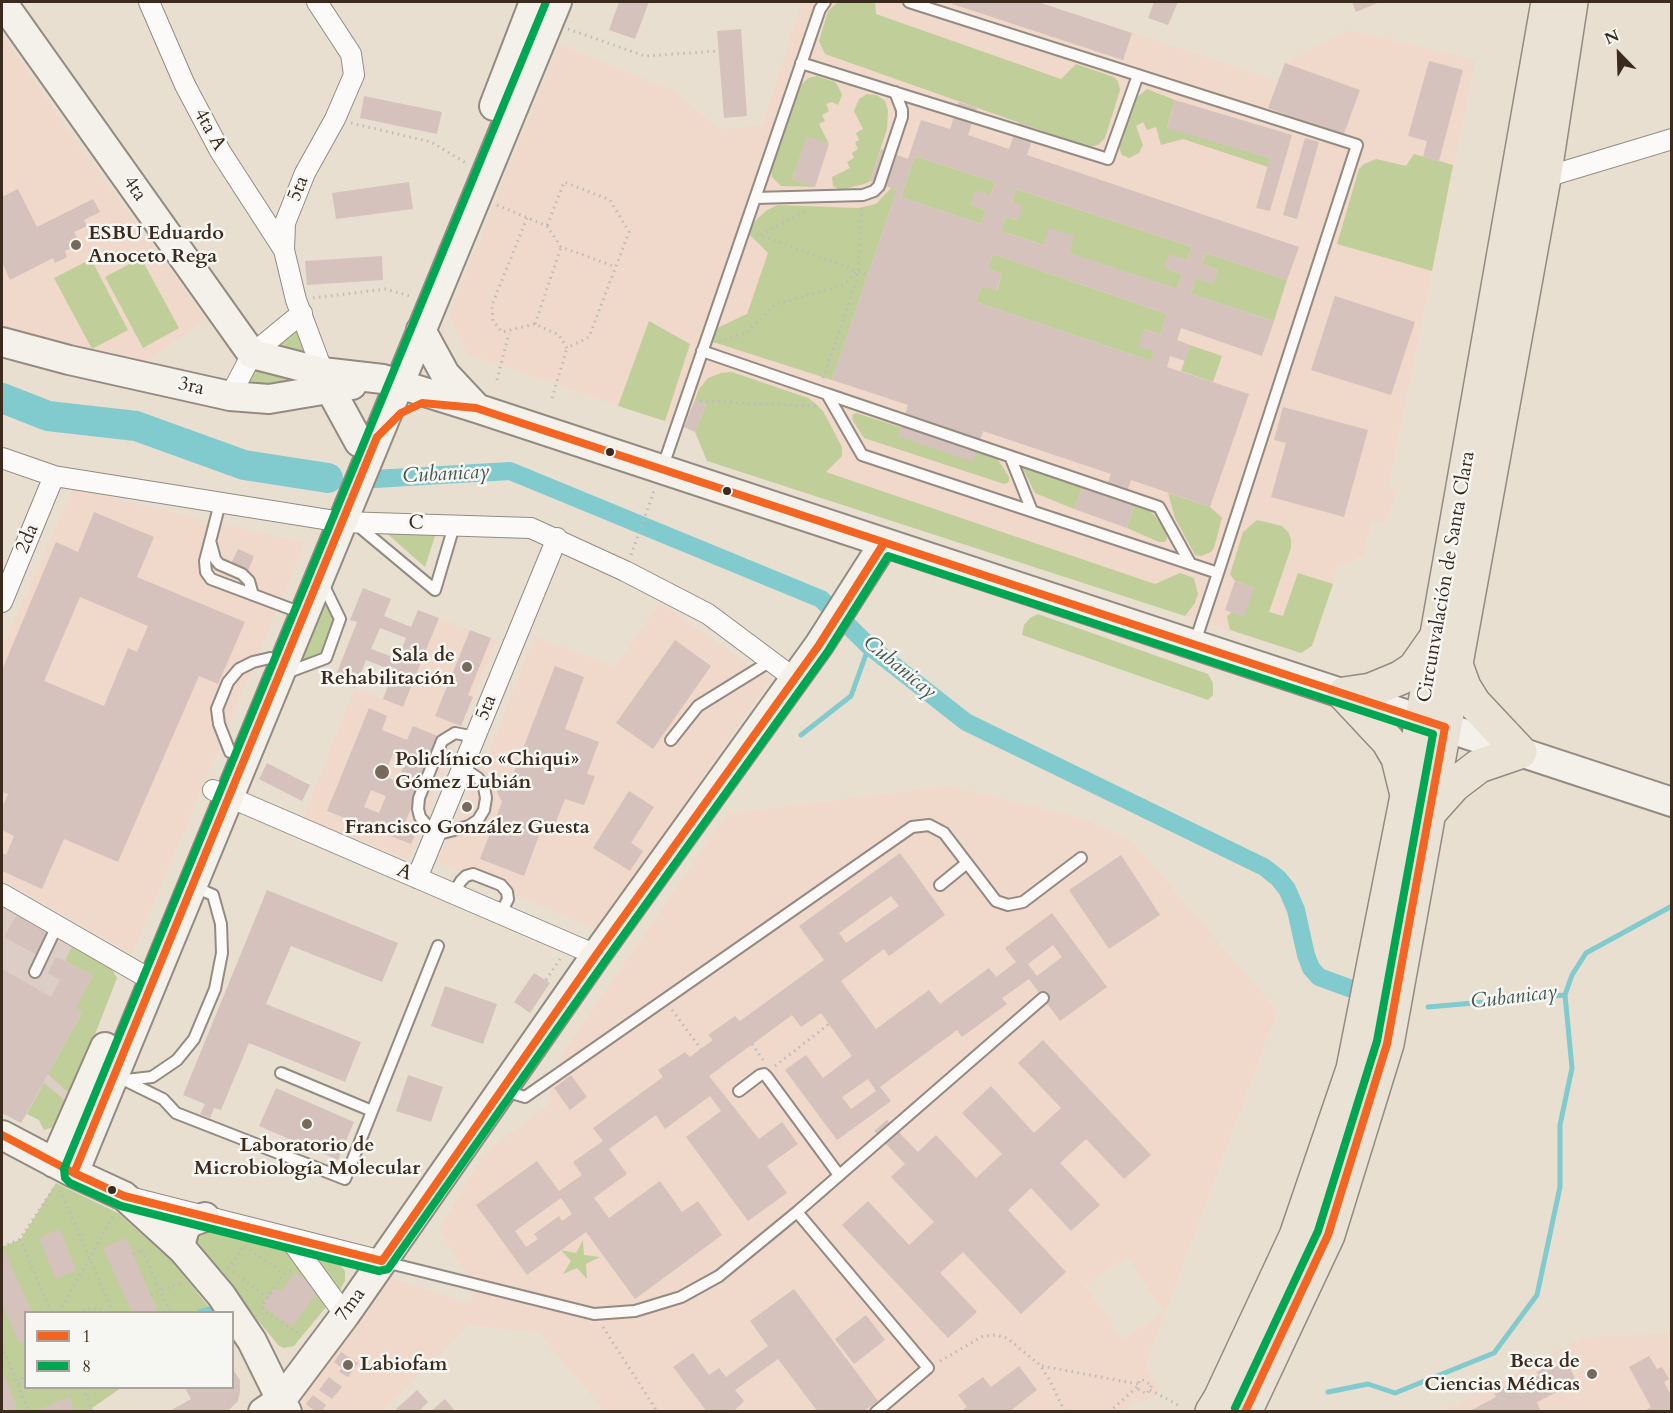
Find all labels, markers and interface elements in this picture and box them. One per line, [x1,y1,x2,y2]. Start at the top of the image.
north arrow [1589,24,1649,84]
text: N [1601,25,1623,50]
street label: 4ta A [188,105,230,155]
street label: 4ta [117,172,151,206]
street label: 5ta [283,173,315,205]
place label: ESBU Eduardo Anoceto Rega [88,222,224,269]
marker: ESBU Eduardo Anoceto Rega [69,238,83,252]
street label: 3ra [176,372,206,402]
unlabelled marker [604,446,616,458]
street label: Circunvalación de Santa Clara [1413,449,1481,705]
water label: Cubanicay [402,460,490,490]
unlabelled marker [721,485,733,497]
street label: C [408,512,424,536]
street label: 2da [11,521,45,557]
water label: Cubanicay [857,631,941,705]
place label: Sala de Rehabilitación [320,644,455,691]
marker: Sala de Rehabilitación [460,660,474,674]
street label: 5ta [471,692,503,724]
place label: Policlínico «Chiqui» Gómez Lubián [395,748,579,795]
marker: Policlínico «Chiqui» Gómez Lubián [373,763,391,781]
marker: Francisco González Guesta [460,800,474,814]
place label: Francisco González Guesta [344,816,590,840]
street label: A [393,859,415,887]
water label: Cubanicay [1469,980,1559,1016]
marker: Laboratorio de Microbiología Molecular [300,1117,314,1131]
place label: Laboratorio de Microbiología Molecular [194,1134,420,1181]
unlabelled marker [106,1184,118,1196]
street label: 7ma [331,1283,371,1327]
legend [24,1311,234,1389]
text: 1 [82,1324,91,1349]
place label: Beca de Ciencias Médicas [1424,1350,1580,1397]
place label: Labiofam [360,1353,447,1377]
text: 8 [82,1354,91,1379]
marker: Labiofam [341,1358,355,1372]
marker: Beca de Ciencias Médicas [1585,1367,1599,1381]

